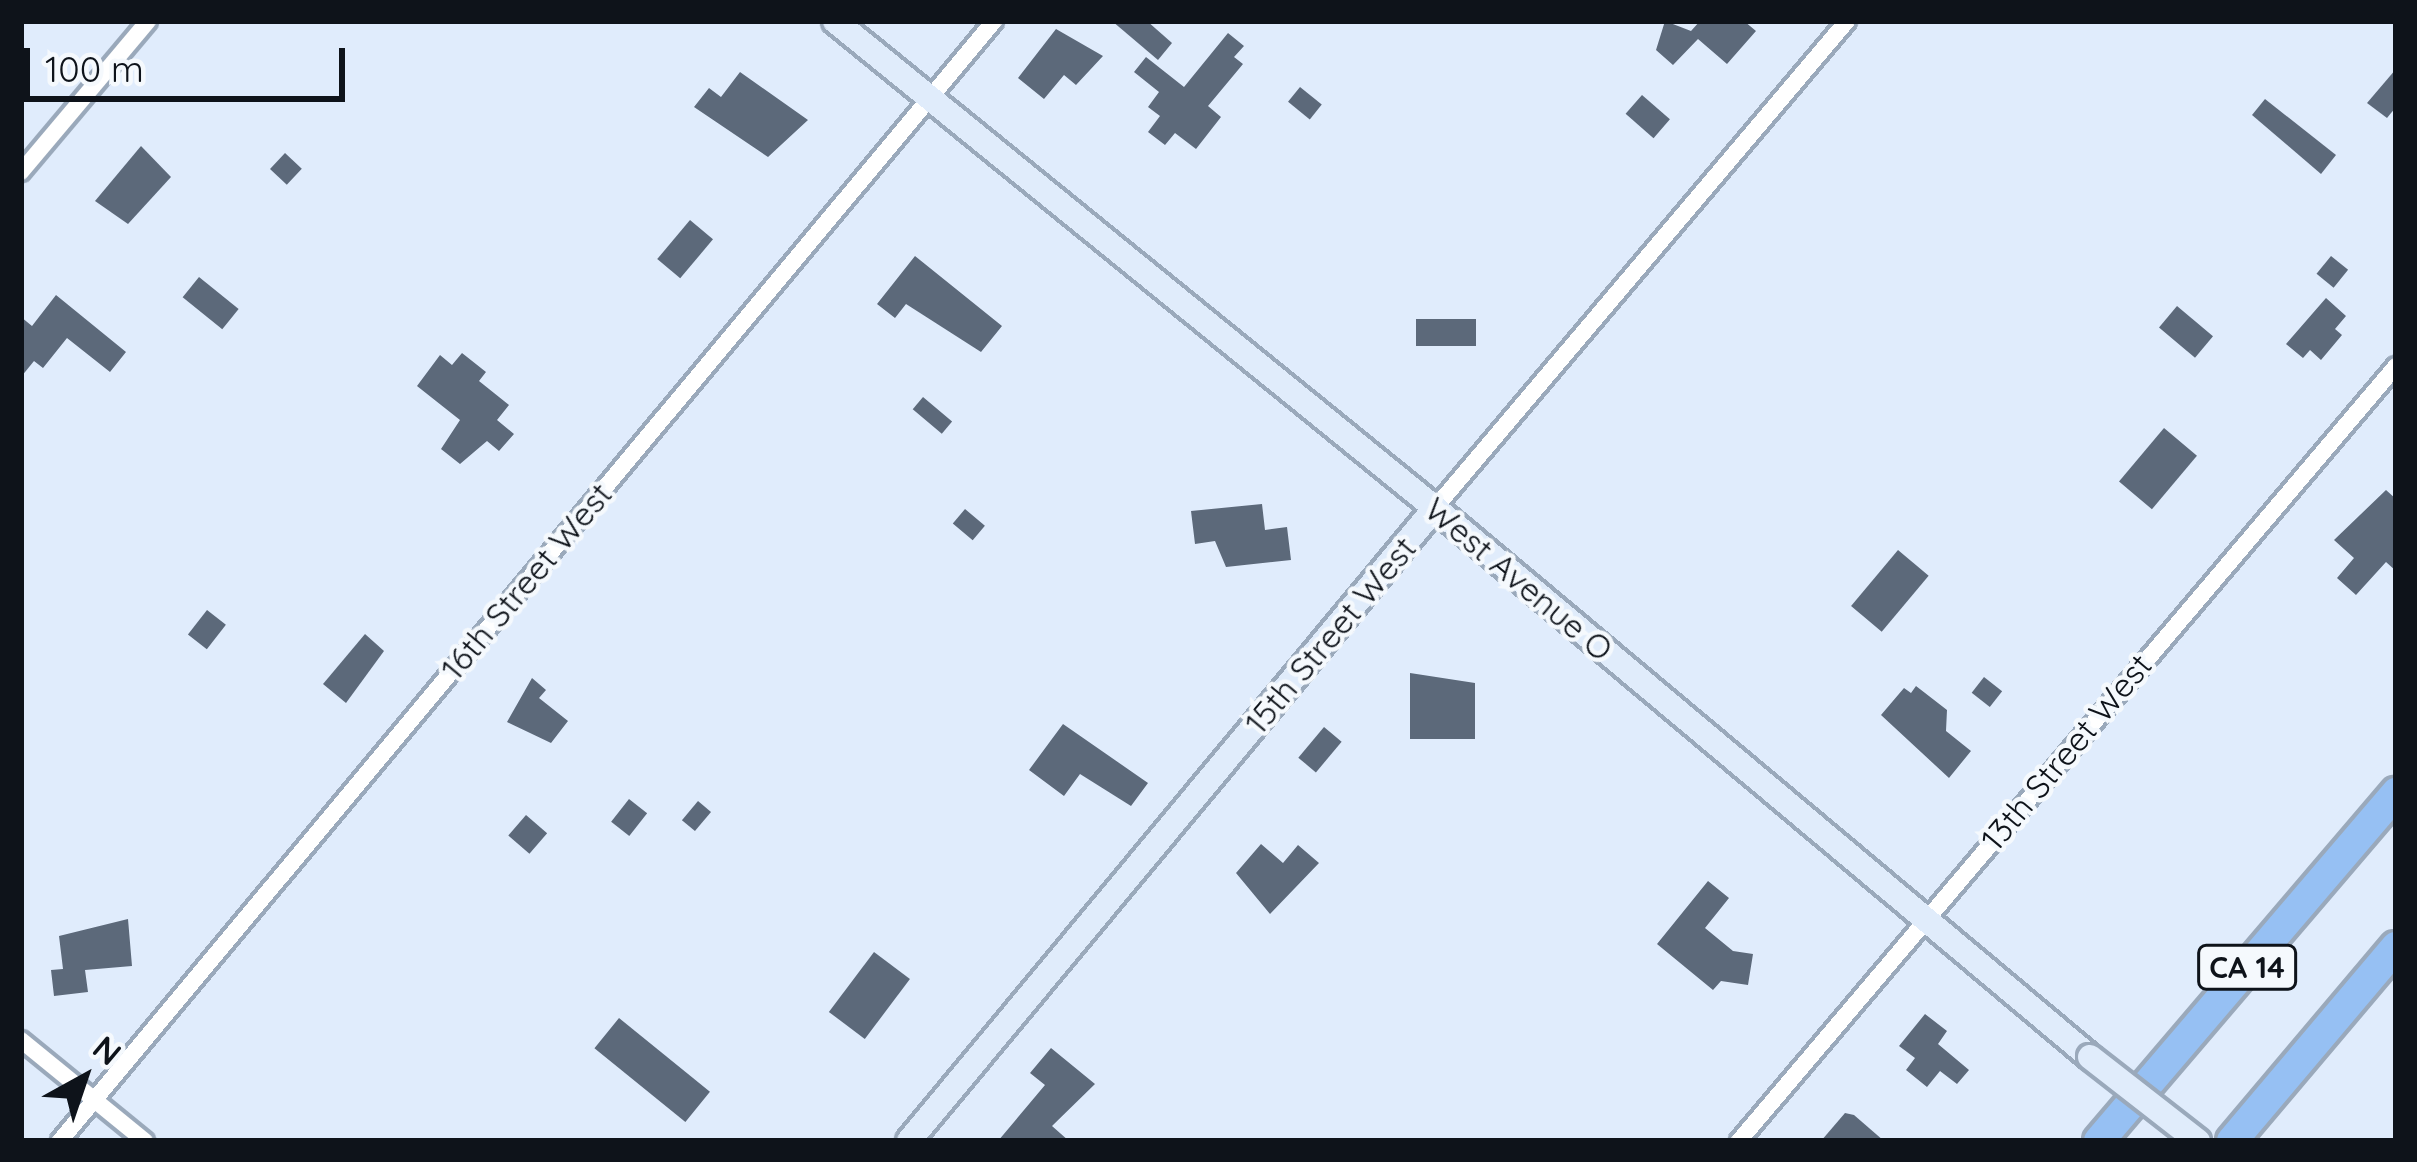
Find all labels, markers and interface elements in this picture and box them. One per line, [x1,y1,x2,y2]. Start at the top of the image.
scale bar [30,24,351,98]
text: 100 m [45,46,144,91]
street label: 16th Street West [432,475,620,687]
street label: West Avenue O [1417,489,1621,669]
street label: 15th Street West [1236,528,1424,742]
street label: 13th Street West [1972,646,2160,858]
road number: CA 14 [2196,943,2298,991]
north arrow [24,1018,144,1138]
text: N [85,1027,130,1074]

